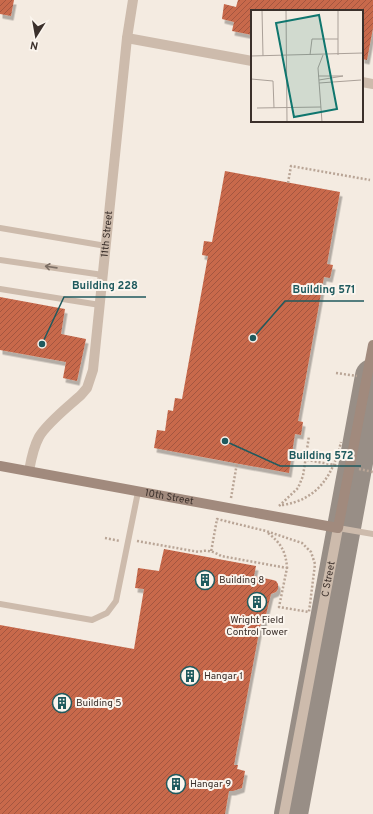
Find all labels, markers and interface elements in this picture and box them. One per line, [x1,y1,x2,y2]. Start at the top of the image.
inset map [251,10,363,122]
north arrow [16,16,56,56]
text: N [29,37,39,52]
street label: 11th Street [98,210,116,258]
one-way arrow [45,263,58,271]
callout: Building 228 [64,274,146,297]
callout: Building 571 [285,278,364,301]
text: Building 228 [72,279,138,293]
text: Building 571 [293,283,355,297]
callout: Building 572 [280,443,361,466]
text: Building 572 [289,449,353,463]
street label: 10th Street [144,486,195,508]
street label: C Street [319,560,338,598]
building icon: Building 8 [194,569,216,591]
place label: Building 8 [219,574,264,587]
building icon: Wright Field Control Tower [246,591,268,613]
place label: Wright Field Control Tower [226,614,288,639]
building icon: Hangar 1 [179,665,201,687]
place label: Hangar 1 [204,670,243,683]
building icon: Building 5 [51,692,73,714]
place label: Building 5 [76,697,121,710]
building icon: Hangar 9 [165,773,187,795]
place label: Hangar 9 [190,778,231,791]

